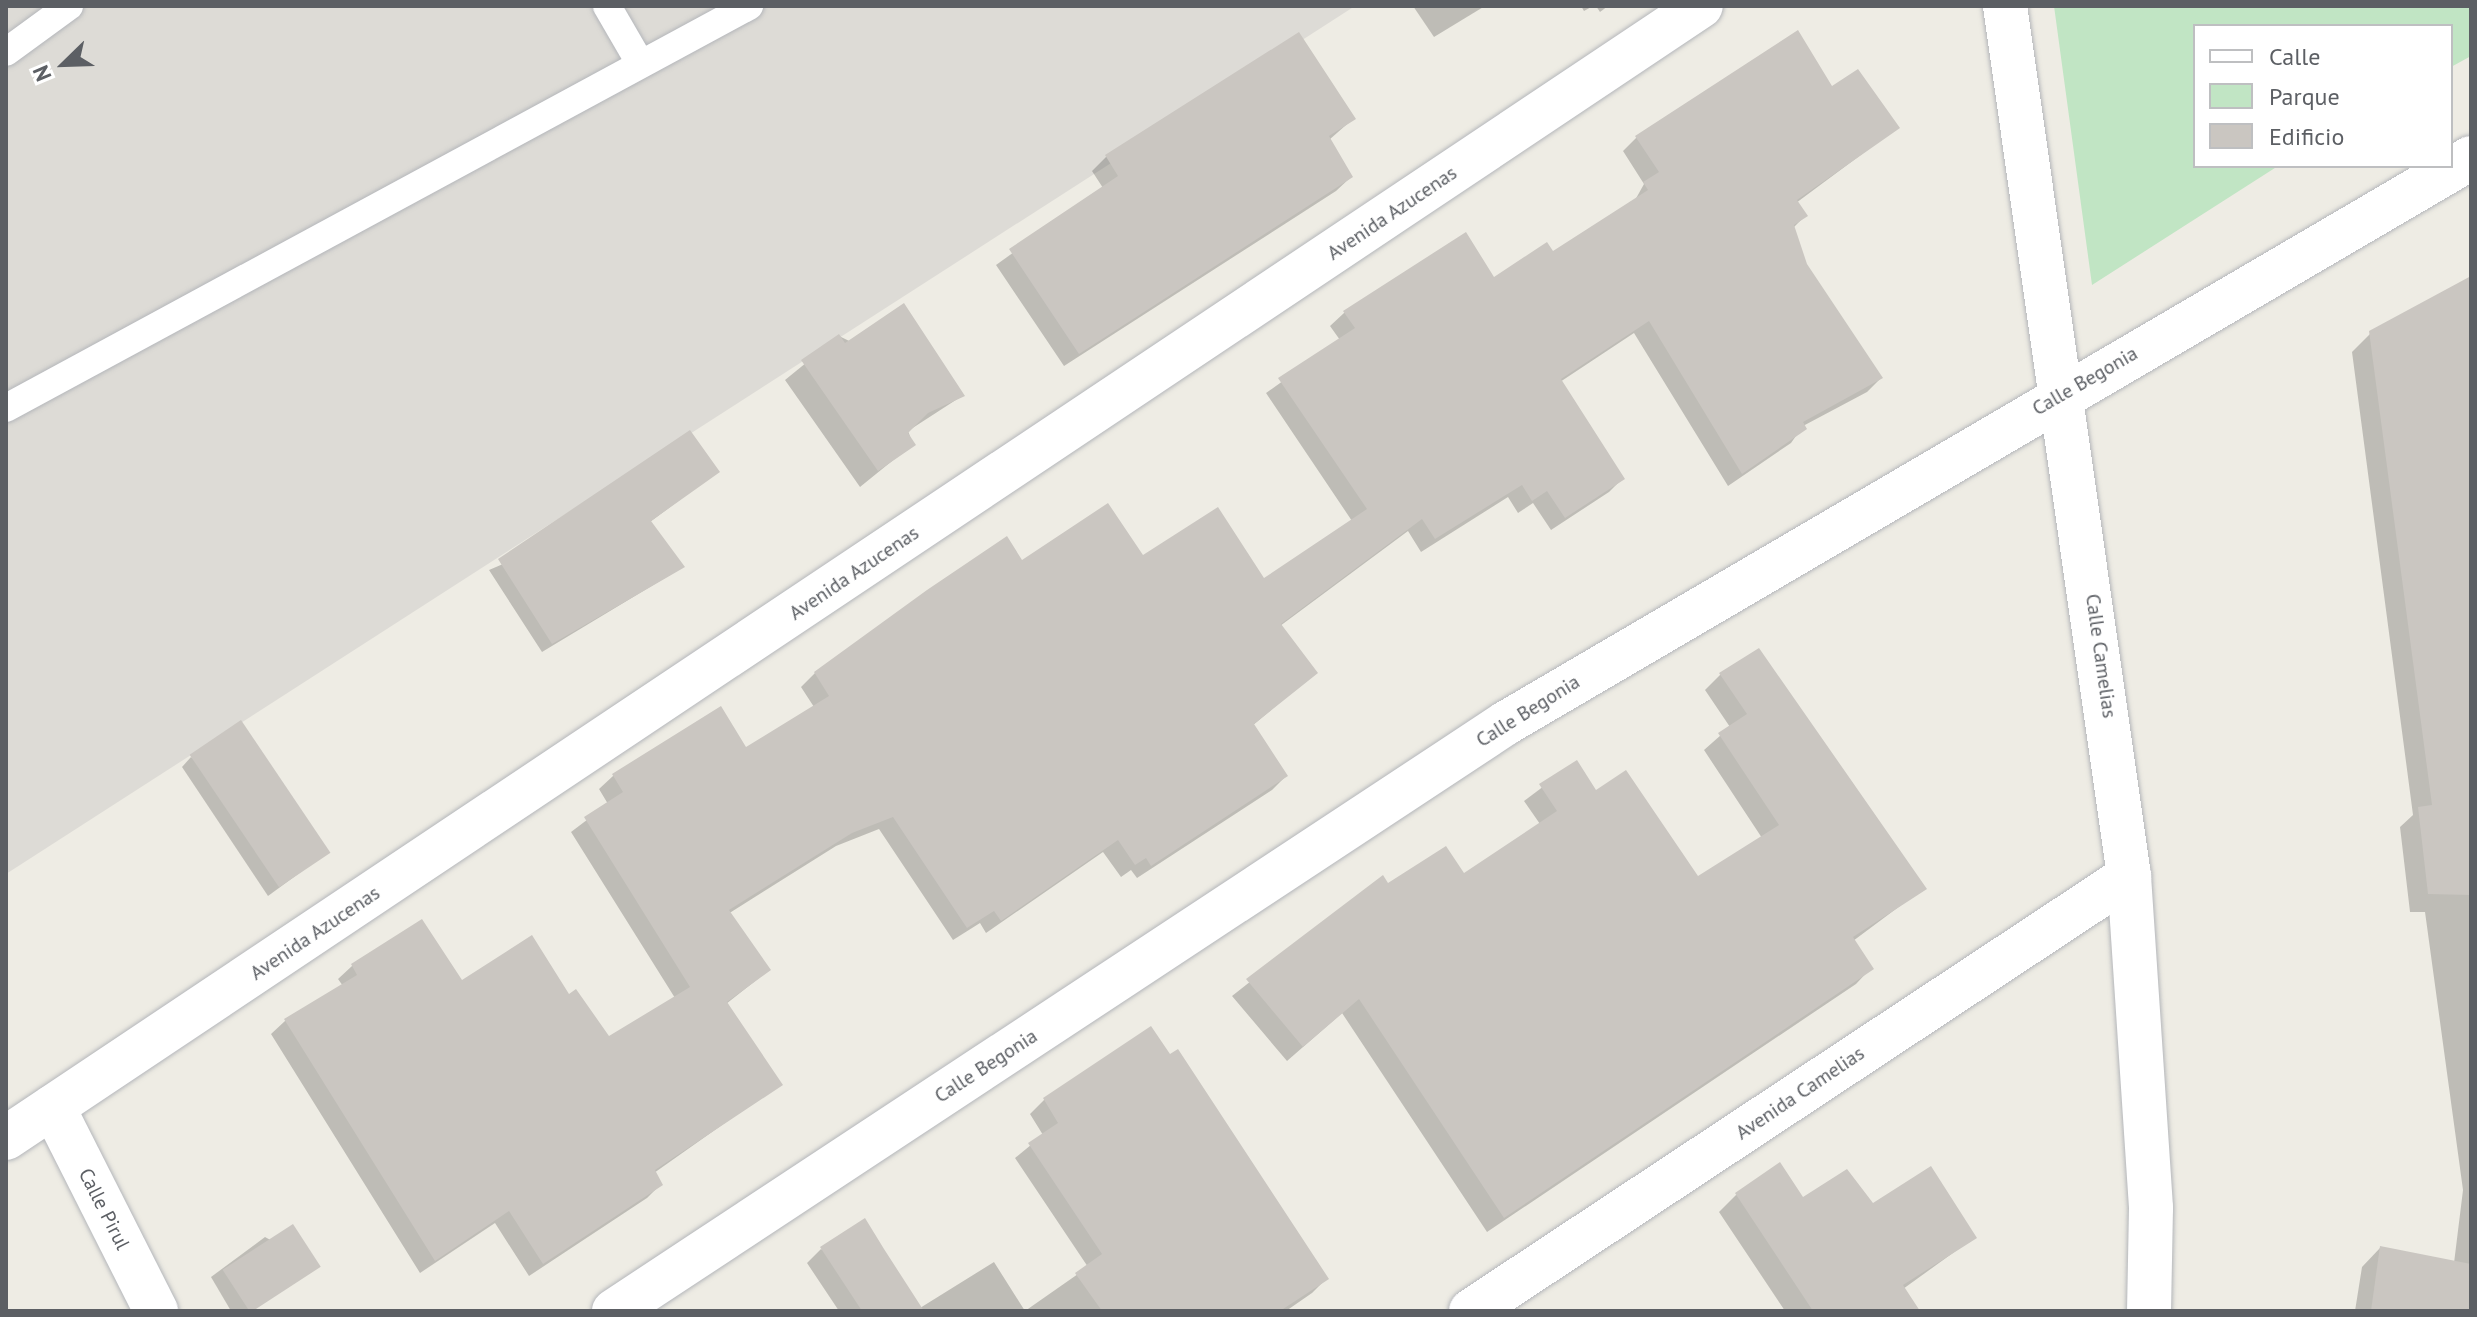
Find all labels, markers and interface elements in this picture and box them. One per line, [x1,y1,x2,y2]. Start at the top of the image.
north arrow [24,24,104,104]
legend [2193,24,2453,168]
text: Calle [2269,41,2320,72]
text: N [26,61,58,86]
text: Parque [2269,81,2340,112]
text: Edificio [2269,121,2344,152]
street label: Avenida Azucenas [1322,161,1462,265]
street label: Calle Begonia [2028,341,2142,421]
street label: Avenida Azucenas [784,521,924,625]
street label: Calle Camelias [2080,592,2122,720]
street label: Calle Begonia [1472,670,1584,752]
street label: Avenida Azucenas [245,881,385,985]
street label: Calle Begonia [930,1024,1042,1108]
street label: Avenida Camelias [1731,1041,1869,1145]
street label: Calle Pirul [73,1164,135,1254]

